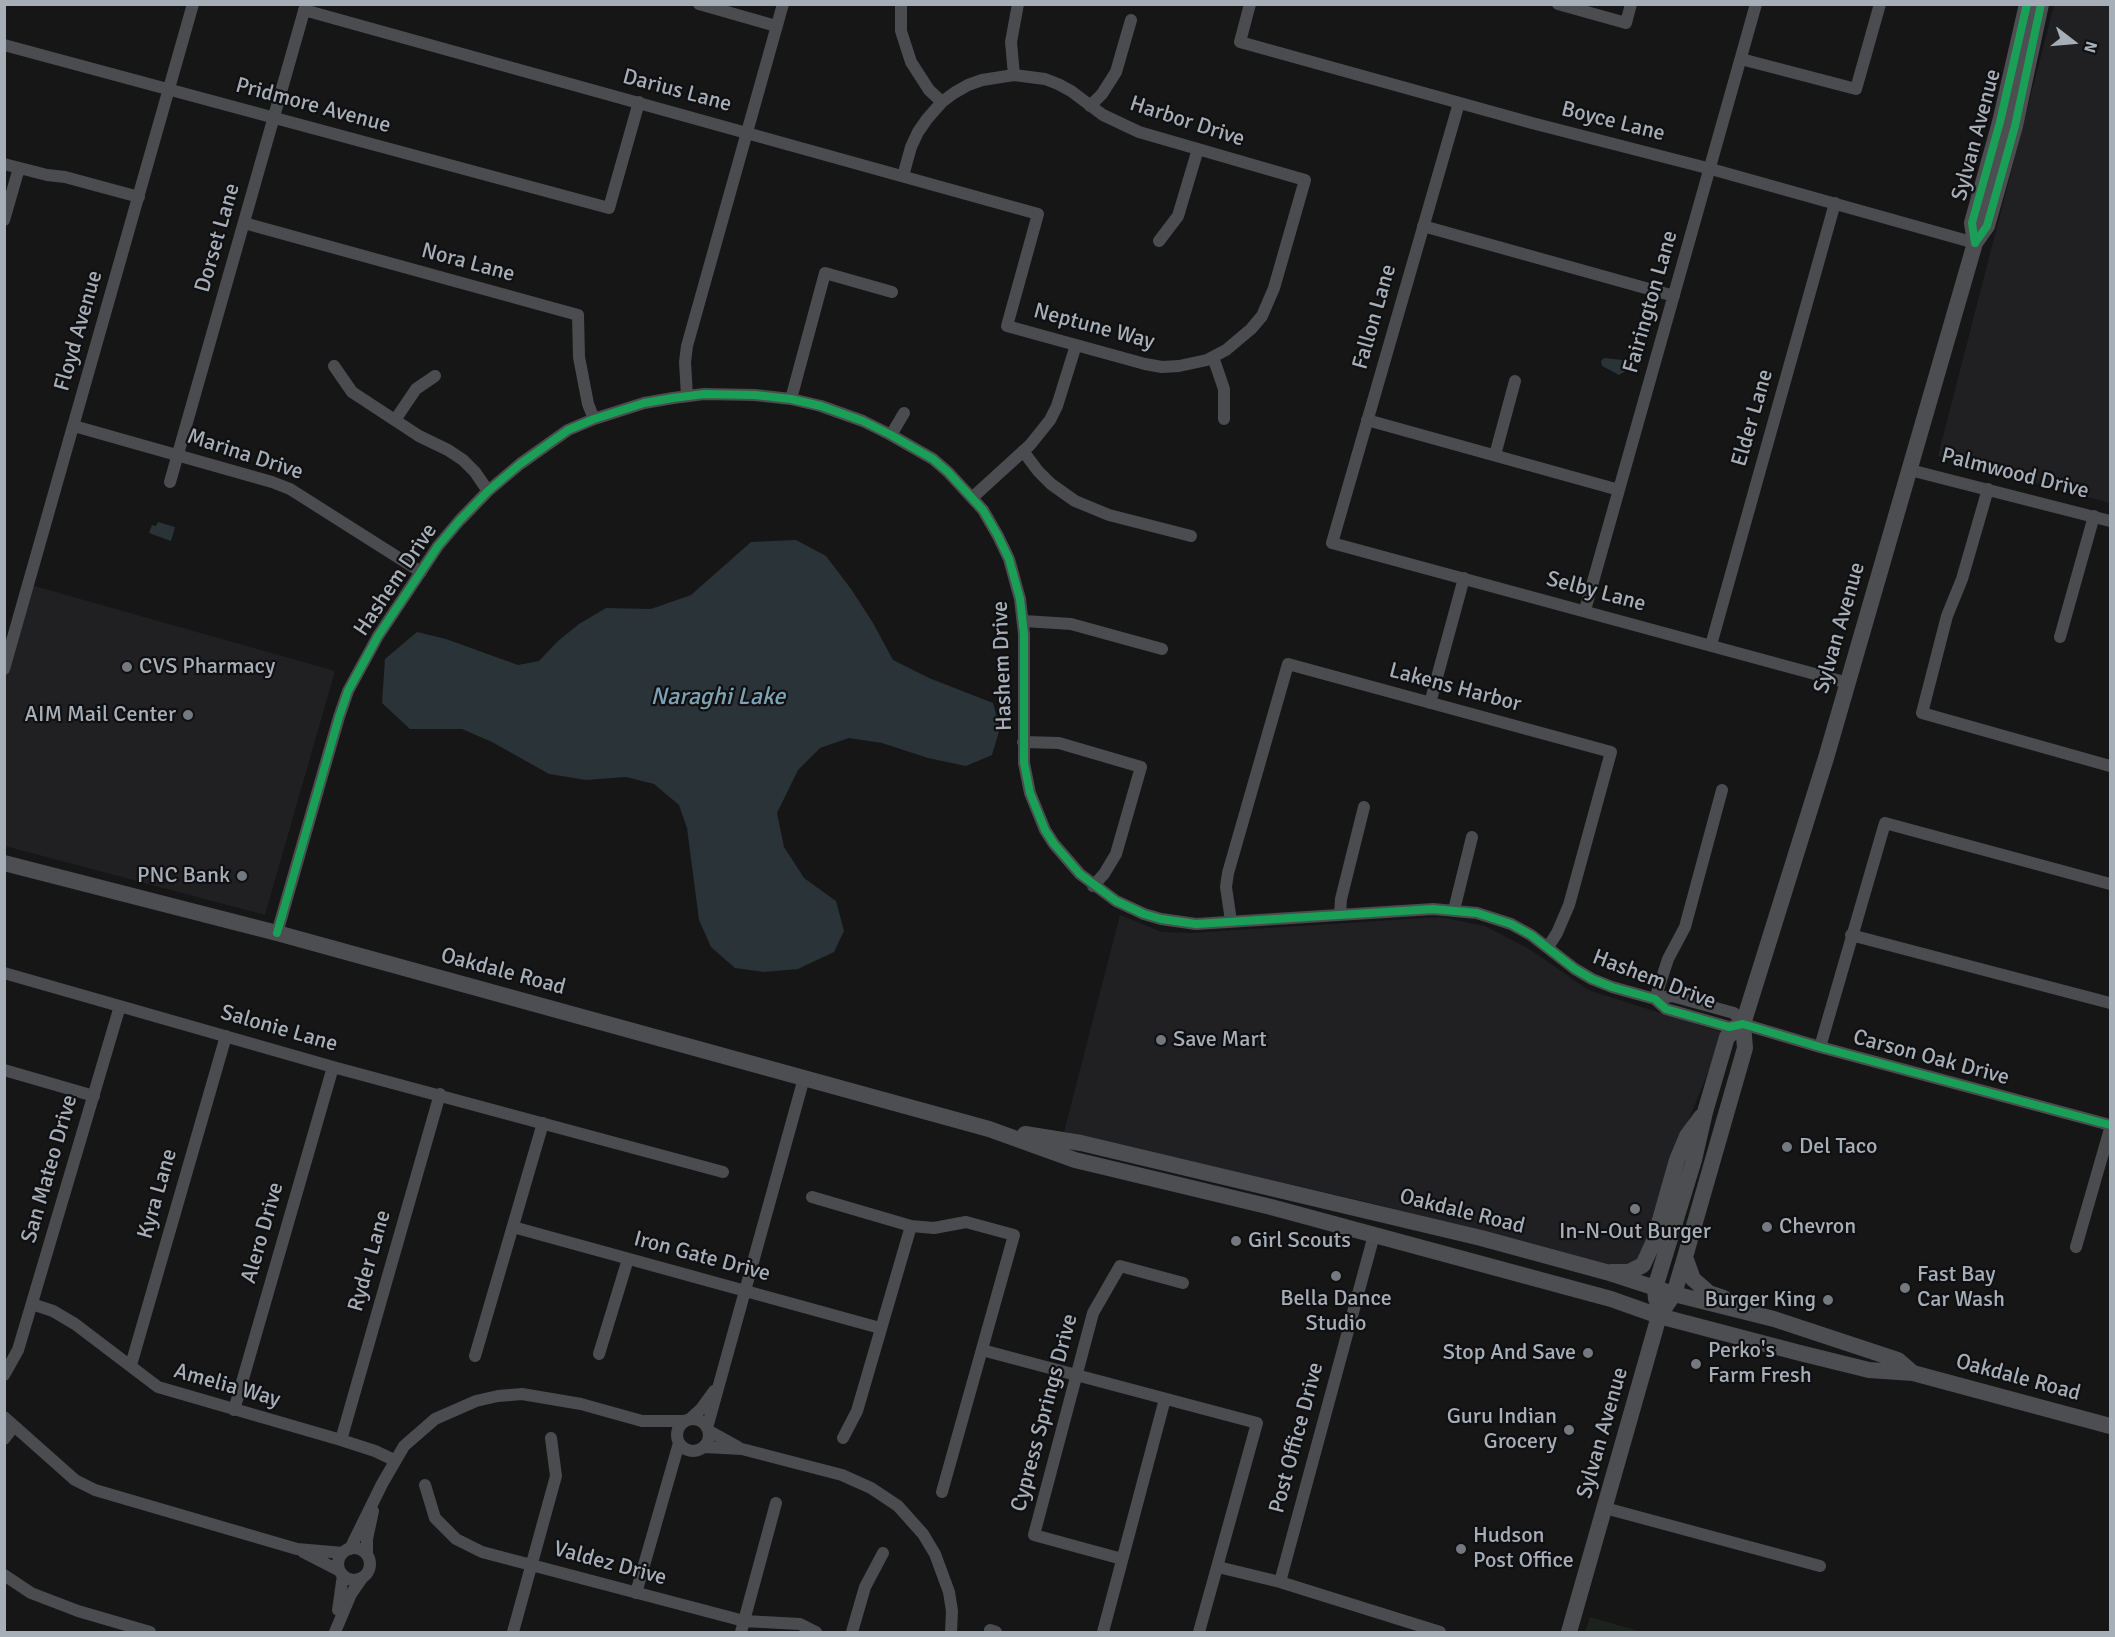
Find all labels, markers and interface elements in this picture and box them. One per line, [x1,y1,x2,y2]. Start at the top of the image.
north arrow [2043,12,2103,72]
text: N [2079,39,2101,55]
street label: Darius Lane [620,64,734,118]
street label: Sylvan Avenue [1947,66,2007,204]
street label: Pridmore Avenue [233,73,393,139]
street label: Harbor Drive [1126,91,1248,153]
street label: Boyce Lane [1558,96,1668,148]
street label: Dorset Lane [190,180,246,296]
street label: Fairington Lane [1618,228,1684,376]
street label: Nora Lane [418,238,518,288]
street label: Fallon Lane [1347,261,1403,373]
street label: Floyd Avenue [49,268,109,394]
street label: Neptune Way [1031,298,1157,356]
street label: Elder Lane [1727,366,1779,470]
street label: Marina Drive [184,424,306,486]
street label: Palmwood Drive [1939,443,2091,505]
street label: Hashem Drive [349,519,443,641]
street label: Sylvan Avenue [1809,559,1871,697]
street label: Selby Lane [1543,566,1649,618]
street label: Hashem Drive [988,600,1018,732]
place label: CVS Pharmacy [139,654,275,680]
street label: Lakens Harbor [1386,658,1524,718]
marker: CVS Pharmacy [120,660,134,674]
water label: Naraghi Lake [651,684,785,712]
place label: AIM Mail Center [25,702,176,728]
marker: AIM Mail Center [181,708,195,722]
place label: PNC Bank [137,863,230,889]
marker: PNC Bank [235,869,249,883]
street label: Oakdale Road [438,943,568,1001]
street label: Hashem Drive [1588,944,1720,1016]
street label: Salonie Lane [218,1000,340,1058]
street label: Carson Oak Drive [1850,1024,2012,1092]
place label: Save Mart [1173,1027,1267,1053]
marker: Save Mart [1154,1033,1168,1047]
street label: San Mateo Drive [16,1092,84,1246]
place label: Del Taco [1799,1134,1878,1160]
marker: Del Taco [1780,1140,1794,1154]
street label: Kyra Lane [133,1146,183,1242]
street label: Alero Drive [236,1180,290,1286]
street label: Oakdale Road [1397,1184,1527,1240]
marker: In-N-Out Burger [1628,1202,1642,1216]
street label: Ryder Lane [343,1207,397,1315]
place label: Chevron [1779,1214,1856,1240]
place label: In-N-Out Burger [1559,1219,1711,1245]
marker: Chevron [1760,1220,1774,1234]
street label: Iron Gate Drive [631,1226,773,1288]
place label: Girl Scouts [1248,1228,1351,1254]
marker: Girl Scouts [1229,1234,1243,1248]
place label: Fast Bay Car Wash [1917,1262,2005,1314]
marker: Bella Dance Studio [1329,1269,1343,1283]
marker: Fast Bay Car Wash [1898,1281,1912,1295]
place label: Bella Dance Studio [1280,1286,1392,1338]
place label: Burger King [1705,1287,1816,1313]
marker: Burger King [1821,1293,1835,1307]
street label: Cypress Springs Drive [1006,1311,1084,1515]
place label: Perko's Farm Fresh [1708,1338,1812,1390]
place label: Stop And Save [1443,1340,1576,1366]
marker: Stop And Save [1581,1346,1595,1360]
street label: Oakdale Road [1953,1349,2083,1407]
marker: Perko's Farm Fresh [1689,1357,1703,1371]
street label: Amelia Way [171,1358,283,1414]
street label: Post Office Drive [1264,1360,1330,1516]
street label: Sylvan Avenue [1572,1364,1634,1502]
place label: Guru Indian Grocery [1447,1404,1557,1456]
marker: Guru Indian Grocery [1562,1423,1576,1437]
place label: Hudson Post Office [1473,1523,1574,1574]
street label: Valdez Drive [551,1536,669,1592]
marker: Hudson Post Office [1454,1542,1468,1556]

